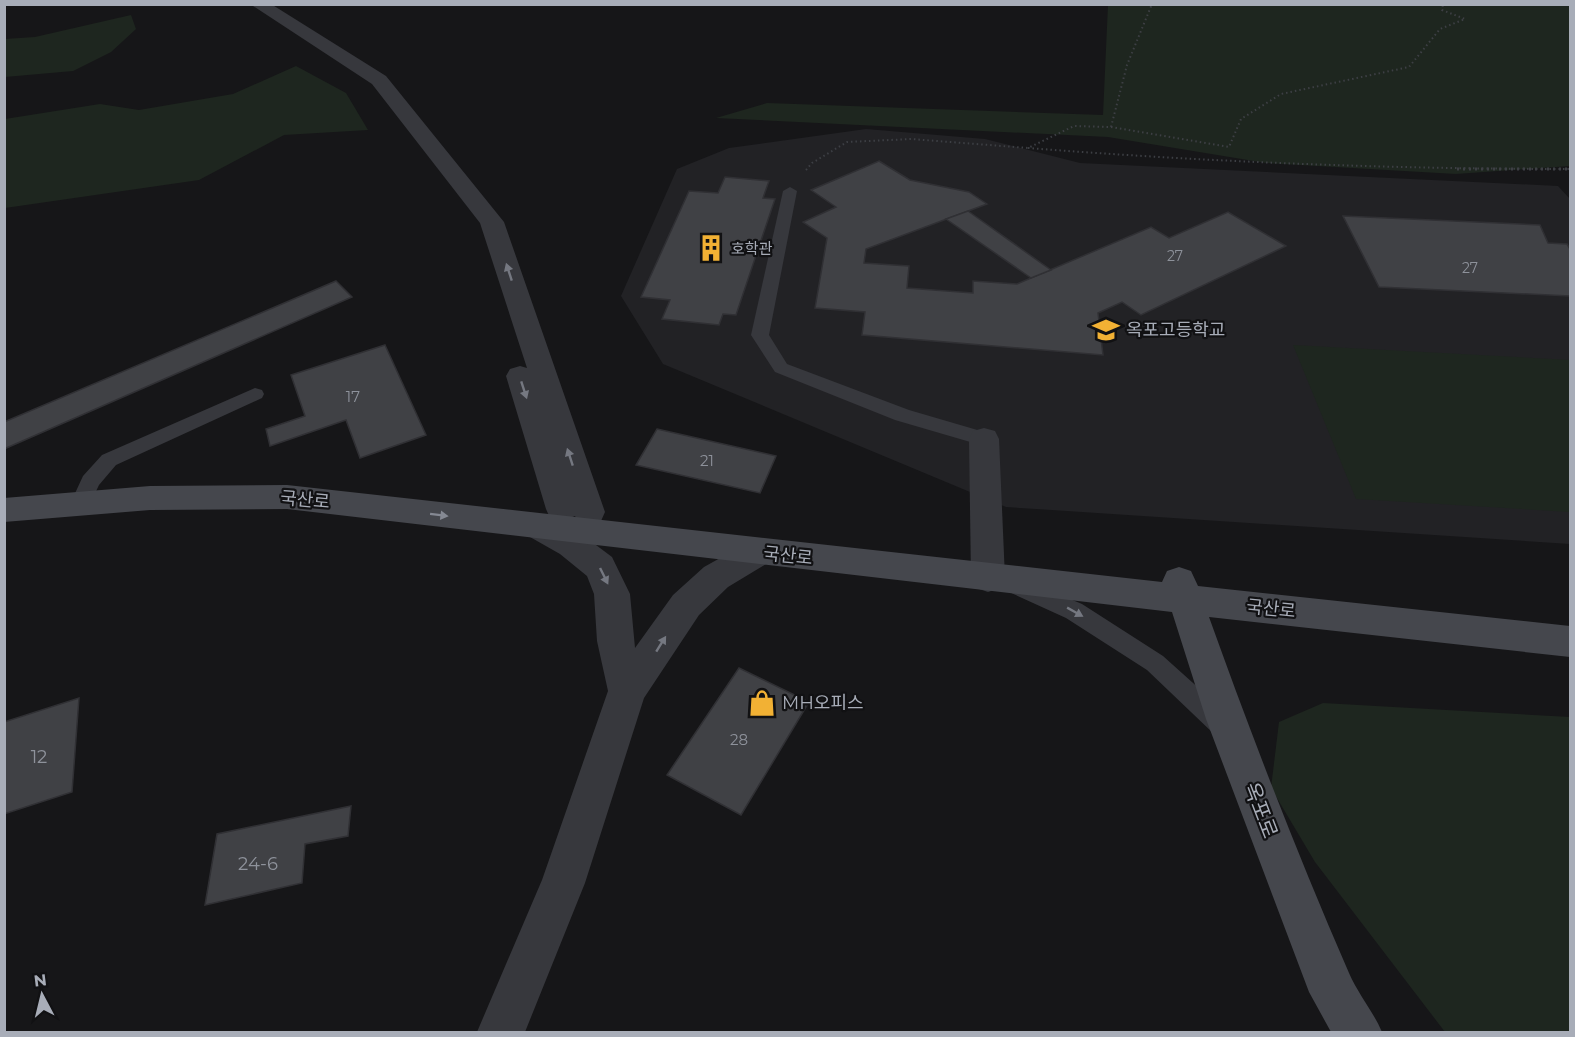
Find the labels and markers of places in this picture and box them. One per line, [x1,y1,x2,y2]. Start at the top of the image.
building icon: 호학관 [696,233,726,263]
place label: 호학관 [731,239,773,258]
school or university icon: 옥포고등학교 [1091,315,1121,345]
place label: 옥포고등학교 [1126,319,1225,341]
shop icon: MH오피스 [747,688,777,718]
place label: MH오피스 [782,692,864,714]

